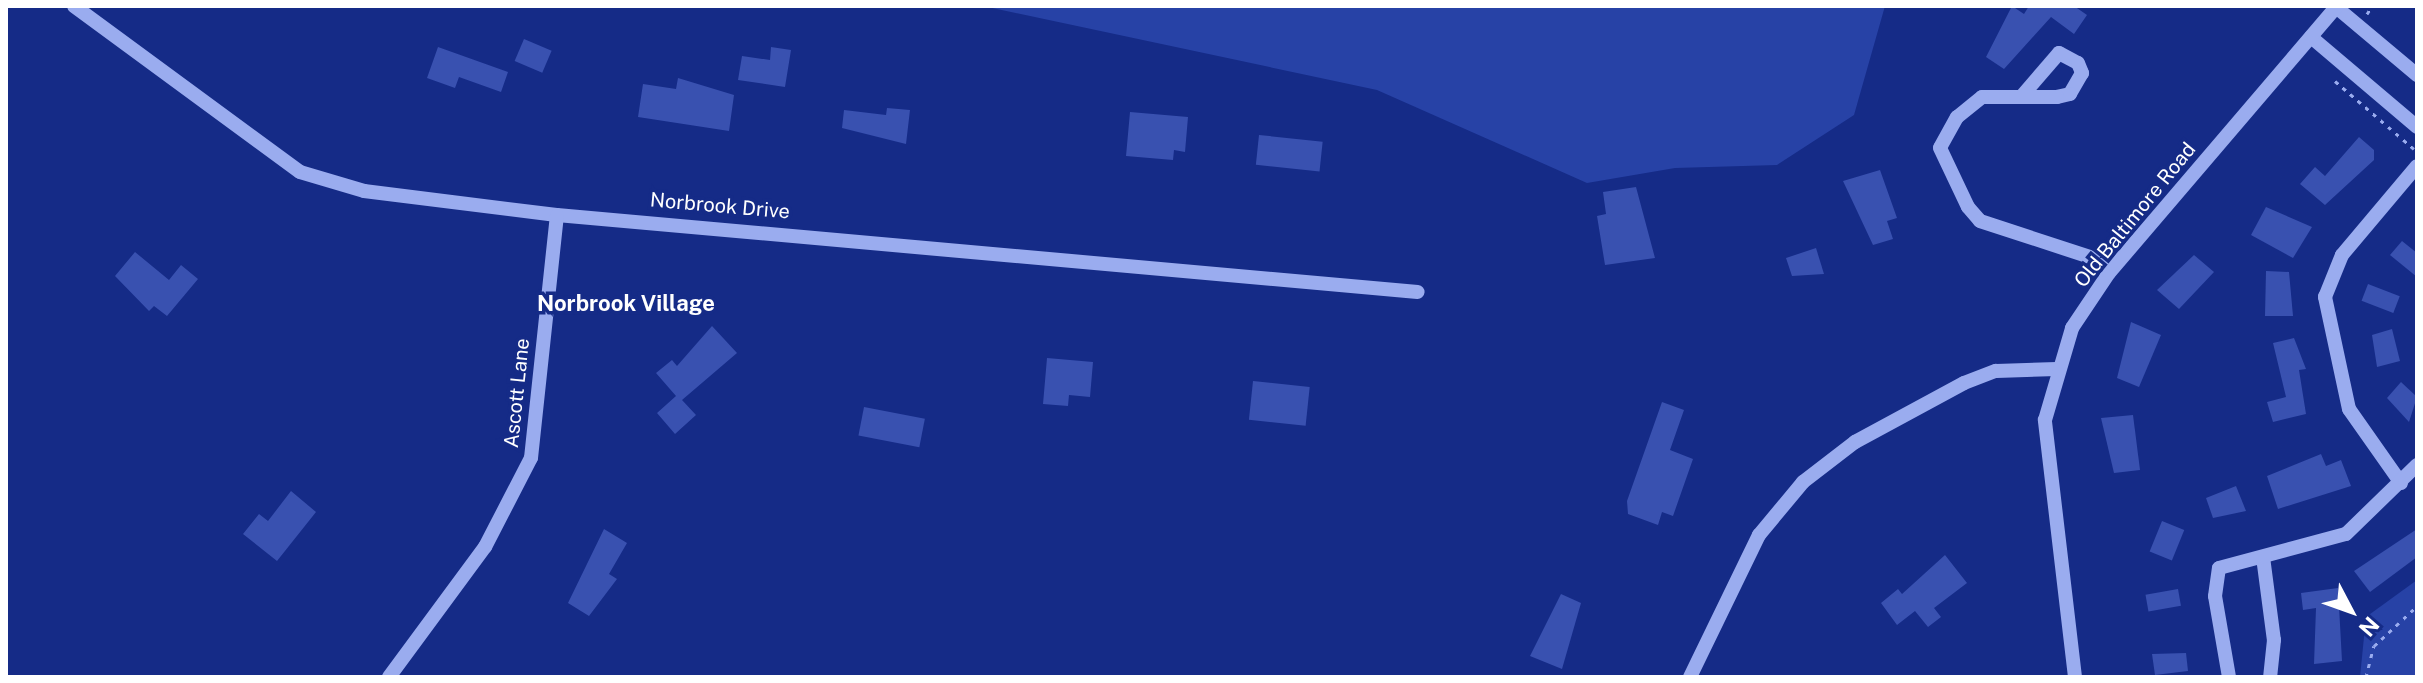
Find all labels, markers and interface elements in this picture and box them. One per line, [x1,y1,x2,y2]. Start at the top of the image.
street label: Old Baltimore Road [2069,138,2201,292]
street label: Norbrook Drive [649,188,791,224]
district label: Norbrook Village [537,291,715,317]
street label: Ascott Lane [499,337,535,449]
north arrow [2311,571,2391,651]
text: N [2354,612,2385,642]

